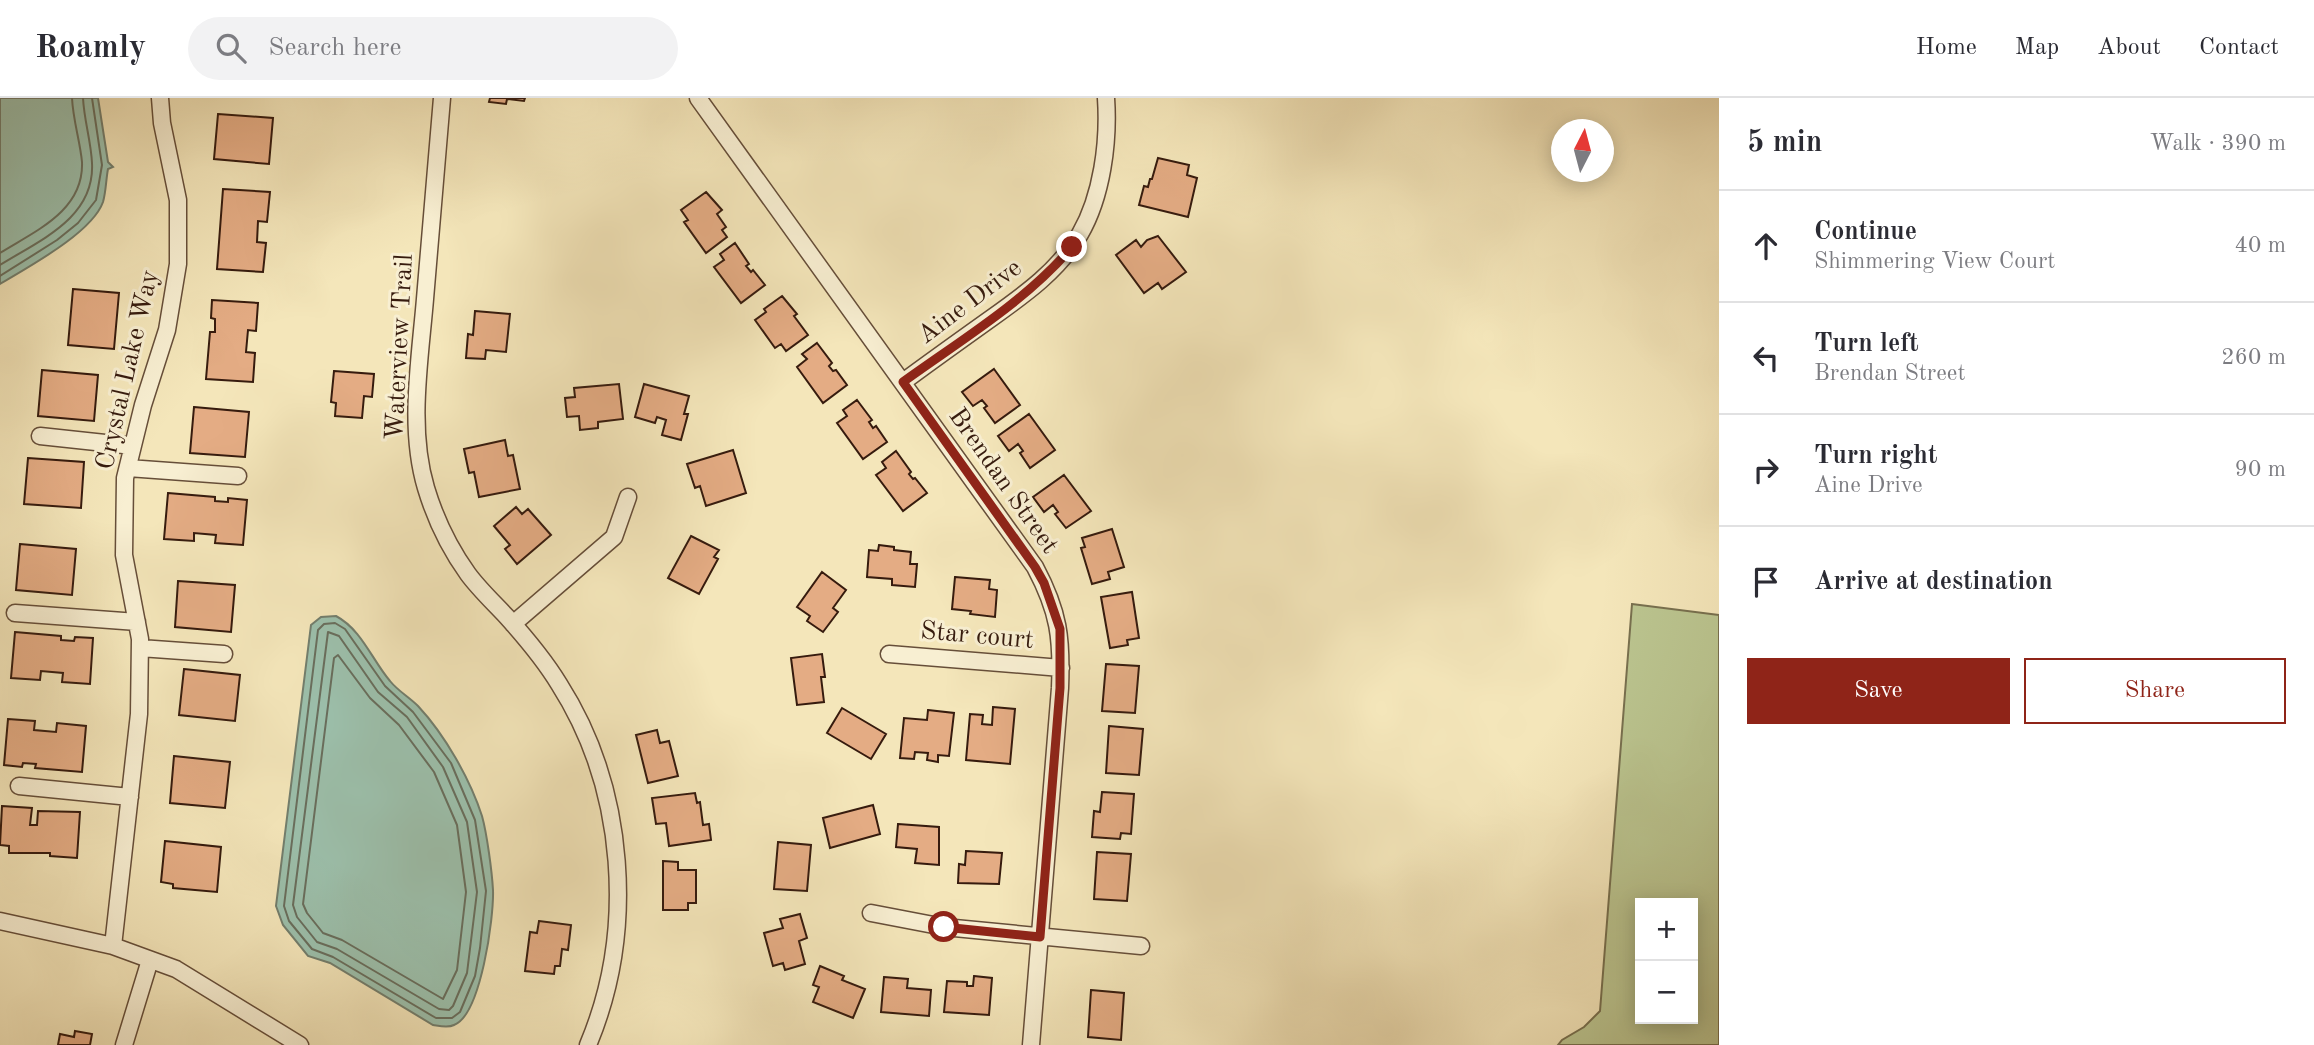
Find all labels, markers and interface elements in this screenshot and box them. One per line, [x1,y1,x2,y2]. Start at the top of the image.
search box [188,17,678,80]
icon: search [212,29,250,67]
text: Roamly [35,32,146,65]
text: Search here [268,35,401,61]
text: Home [1916,36,1977,60]
text: Map [2015,36,2059,60]
text: About [2097,36,2161,60]
text: Contact [2199,36,2279,60]
north arrow [1551,119,1614,182]
text: 5 min [1747,128,1822,158]
text: Walk · 390 m [2150,132,2286,155]
text: Continue [1814,219,1917,245]
icon: ahead [1747,227,1785,265]
route end [1056,231,1087,262]
text: 40 m [2235,234,2286,257]
text: Shimmering View Court [1814,250,2055,273]
street label: Waterview Trail [382,253,418,441]
street label: Aine Drive [913,255,1027,349]
street label: Crystal Lake Way [92,267,164,472]
text: Turn left [1814,331,1919,357]
icon: left [1747,339,1785,377]
text: 260 m [2221,346,2286,369]
text: Brendan Street [1814,362,1965,385]
street label: Brendan Street [943,403,1063,559]
text: Turn right [1814,443,1937,469]
icon: right [1747,451,1785,489]
text: 90 m [2235,458,2286,481]
text: Aine Drive [1814,474,1922,497]
icon: arrive [1747,563,1785,601]
text: Arrive at destination [1814,569,2053,595]
street label: Star court [919,618,1035,654]
button: Save [1747,658,2010,724]
button: Share [2024,658,2286,724]
map controls [1635,898,1698,1024]
button: + [1635,898,1698,961]
route start [928,911,959,942]
button: − [1635,961,1698,1024]

